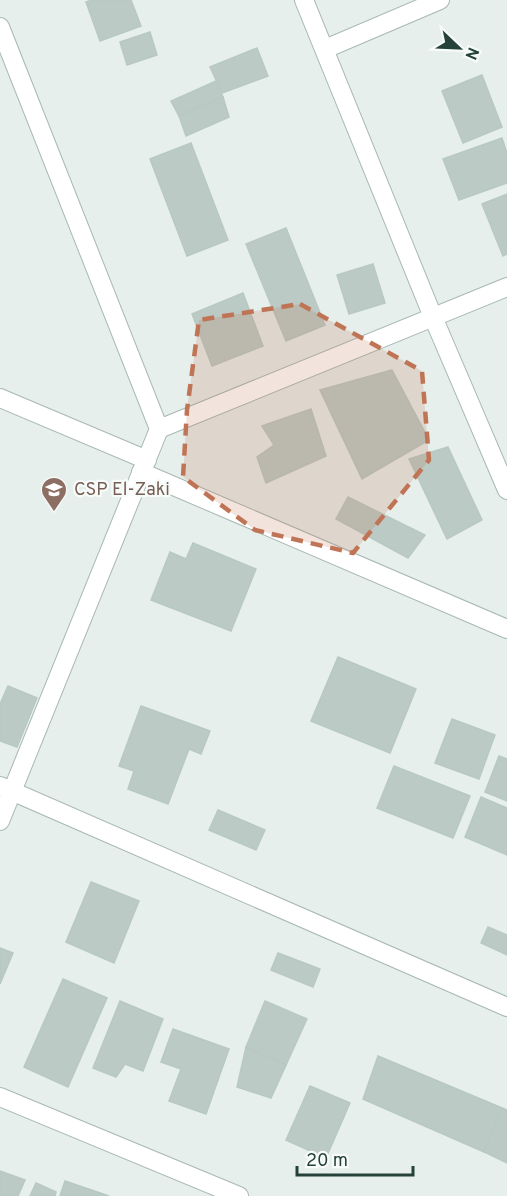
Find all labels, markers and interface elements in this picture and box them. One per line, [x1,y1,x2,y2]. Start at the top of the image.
north arrow [429,18,489,78]
text: N [460,44,482,62]
school or university icon: CSP El-Zaki [39,475,69,513]
place label: CSP El-Zaki [74,479,170,502]
scale bar [297,1139,412,1177]
text: 20 m [306,1150,348,1173]

